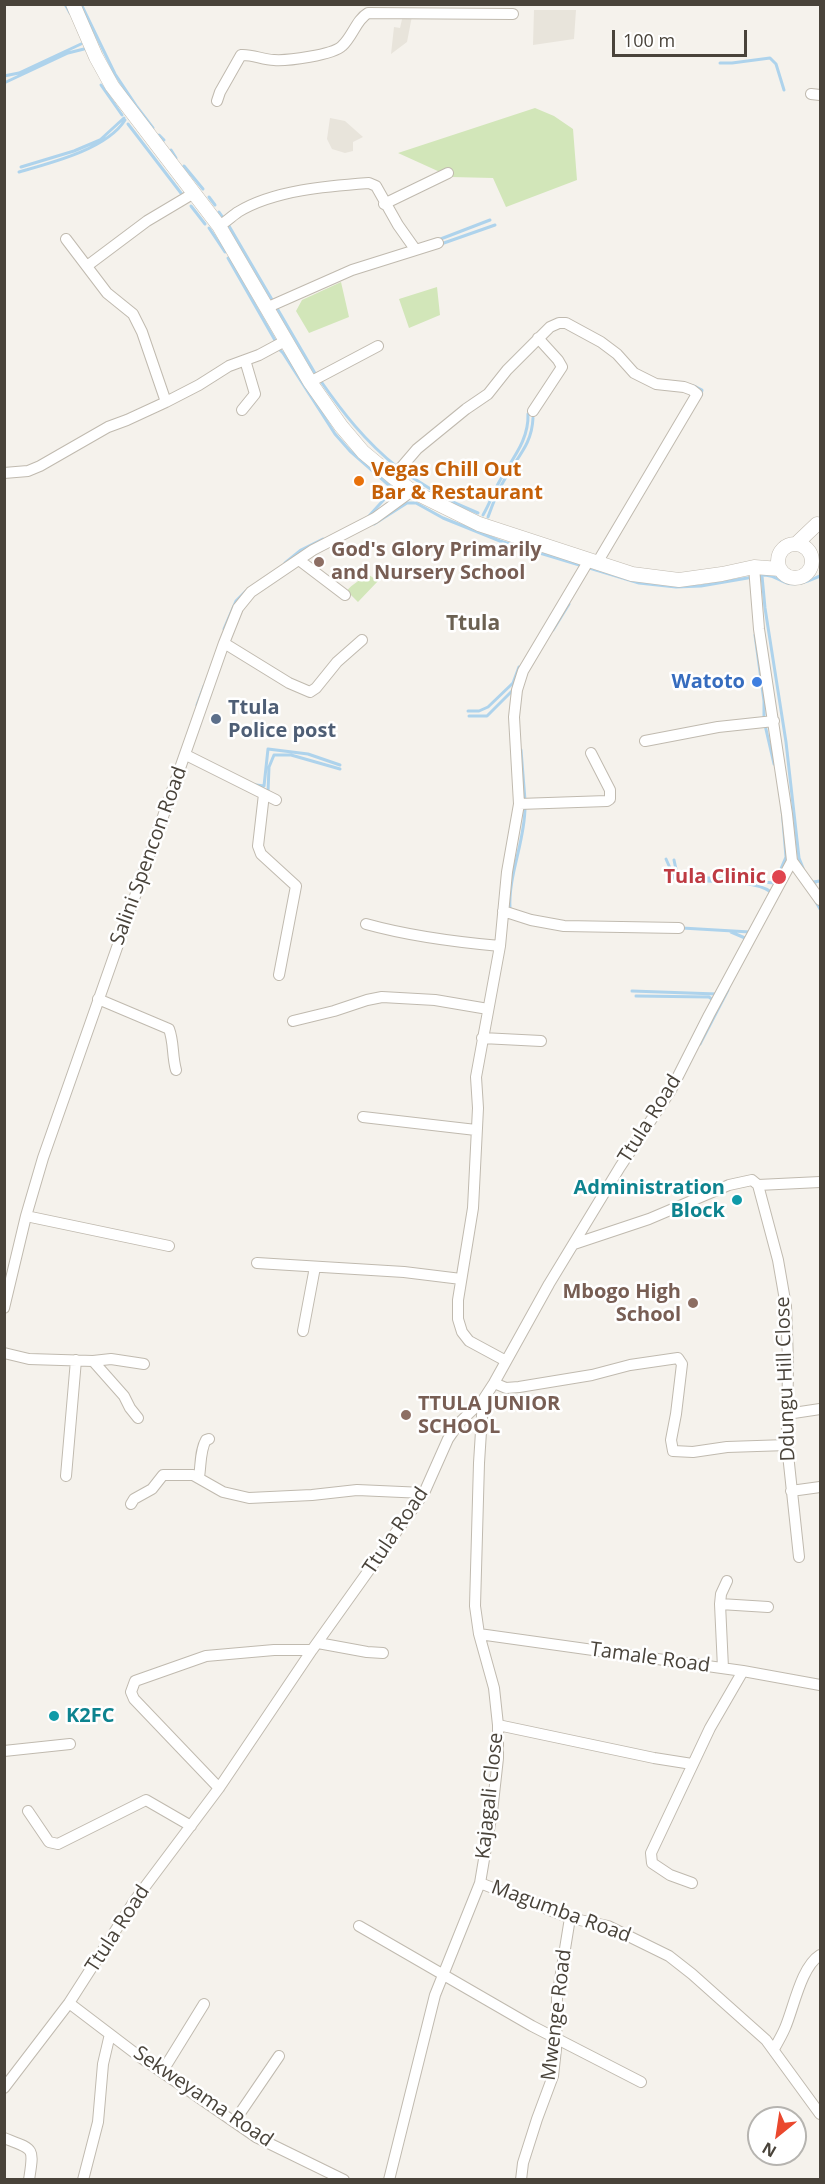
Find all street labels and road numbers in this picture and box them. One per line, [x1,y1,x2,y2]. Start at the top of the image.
street label: Salini Spencon Road [106,763,192,949]
street label: Ttula Road [613,1070,687,1168]
street label: Ddungu Hill Close [771,1296,801,1462]
street label: Ttula Road [358,1483,434,1579]
street label: Tamale Road [588,1638,712,1678]
street label: Kajagali Close [471,1731,509,1861]
street label: Magumba Road [488,1876,634,1948]
street label: Ttula Road [81,1881,155,1977]
street label: Mwenge Road [537,1948,577,2082]
street label: Sekweyama Road [129,2041,277,2153]

